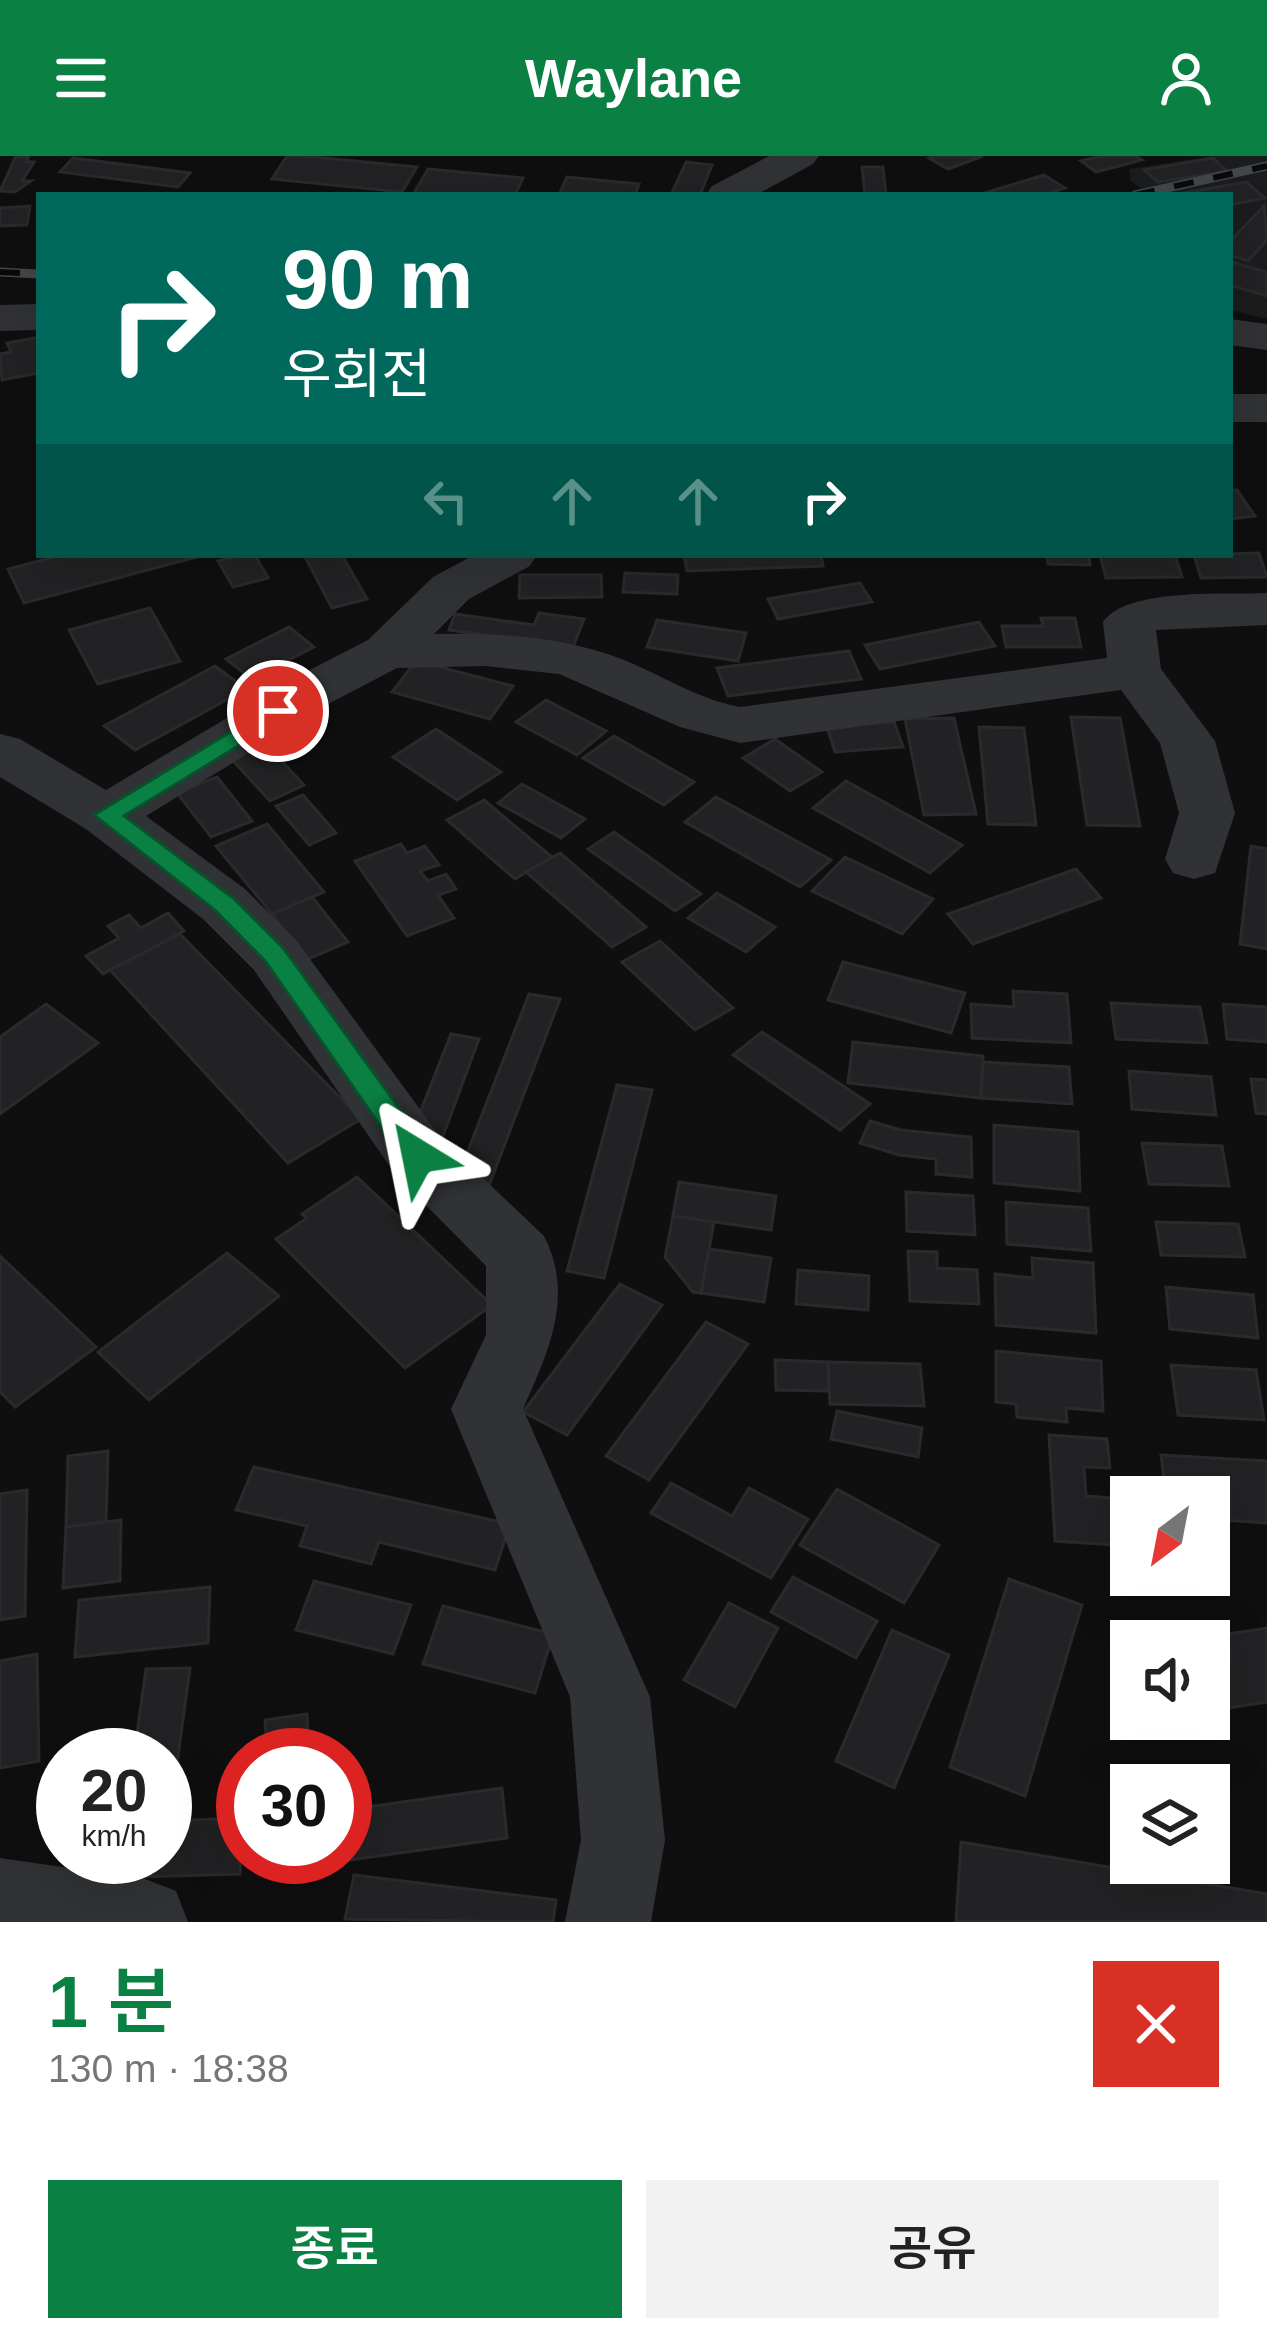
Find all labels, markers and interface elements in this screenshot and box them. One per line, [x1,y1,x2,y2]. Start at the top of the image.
icon: menu [48,45,114,111]
icon: person [1153,45,1219,111]
text: Waylane [525,48,742,108]
text: 90 m [282,232,473,326]
icon: right [84,240,240,396]
text: 우회전 [282,344,431,404]
icon: left [413,468,479,534]
icon: ahead [539,468,605,534]
icon: ahead [665,468,731,534]
icon: right [791,468,857,534]
pin [227,660,329,762]
icon: arrive [245,678,311,744]
position arrow [355,1093,481,1219]
north arrow [1110,1476,1230,1596]
map controls [1110,1476,1230,1884]
button: sound [1110,1620,1230,1740]
speed limit sign: 30 [216,1728,372,1884]
text: 20 [81,1757,147,1824]
button: layers [1110,1764,1230,1884]
text: km/h [81,1819,147,1852]
button: close [1093,1961,1219,2087]
text: 1 분 [48,1962,174,2042]
text: 130 m · 18:38 [48,2047,289,2090]
button: 종료 [48,2180,622,2318]
button: 공유 [646,2180,1219,2318]

